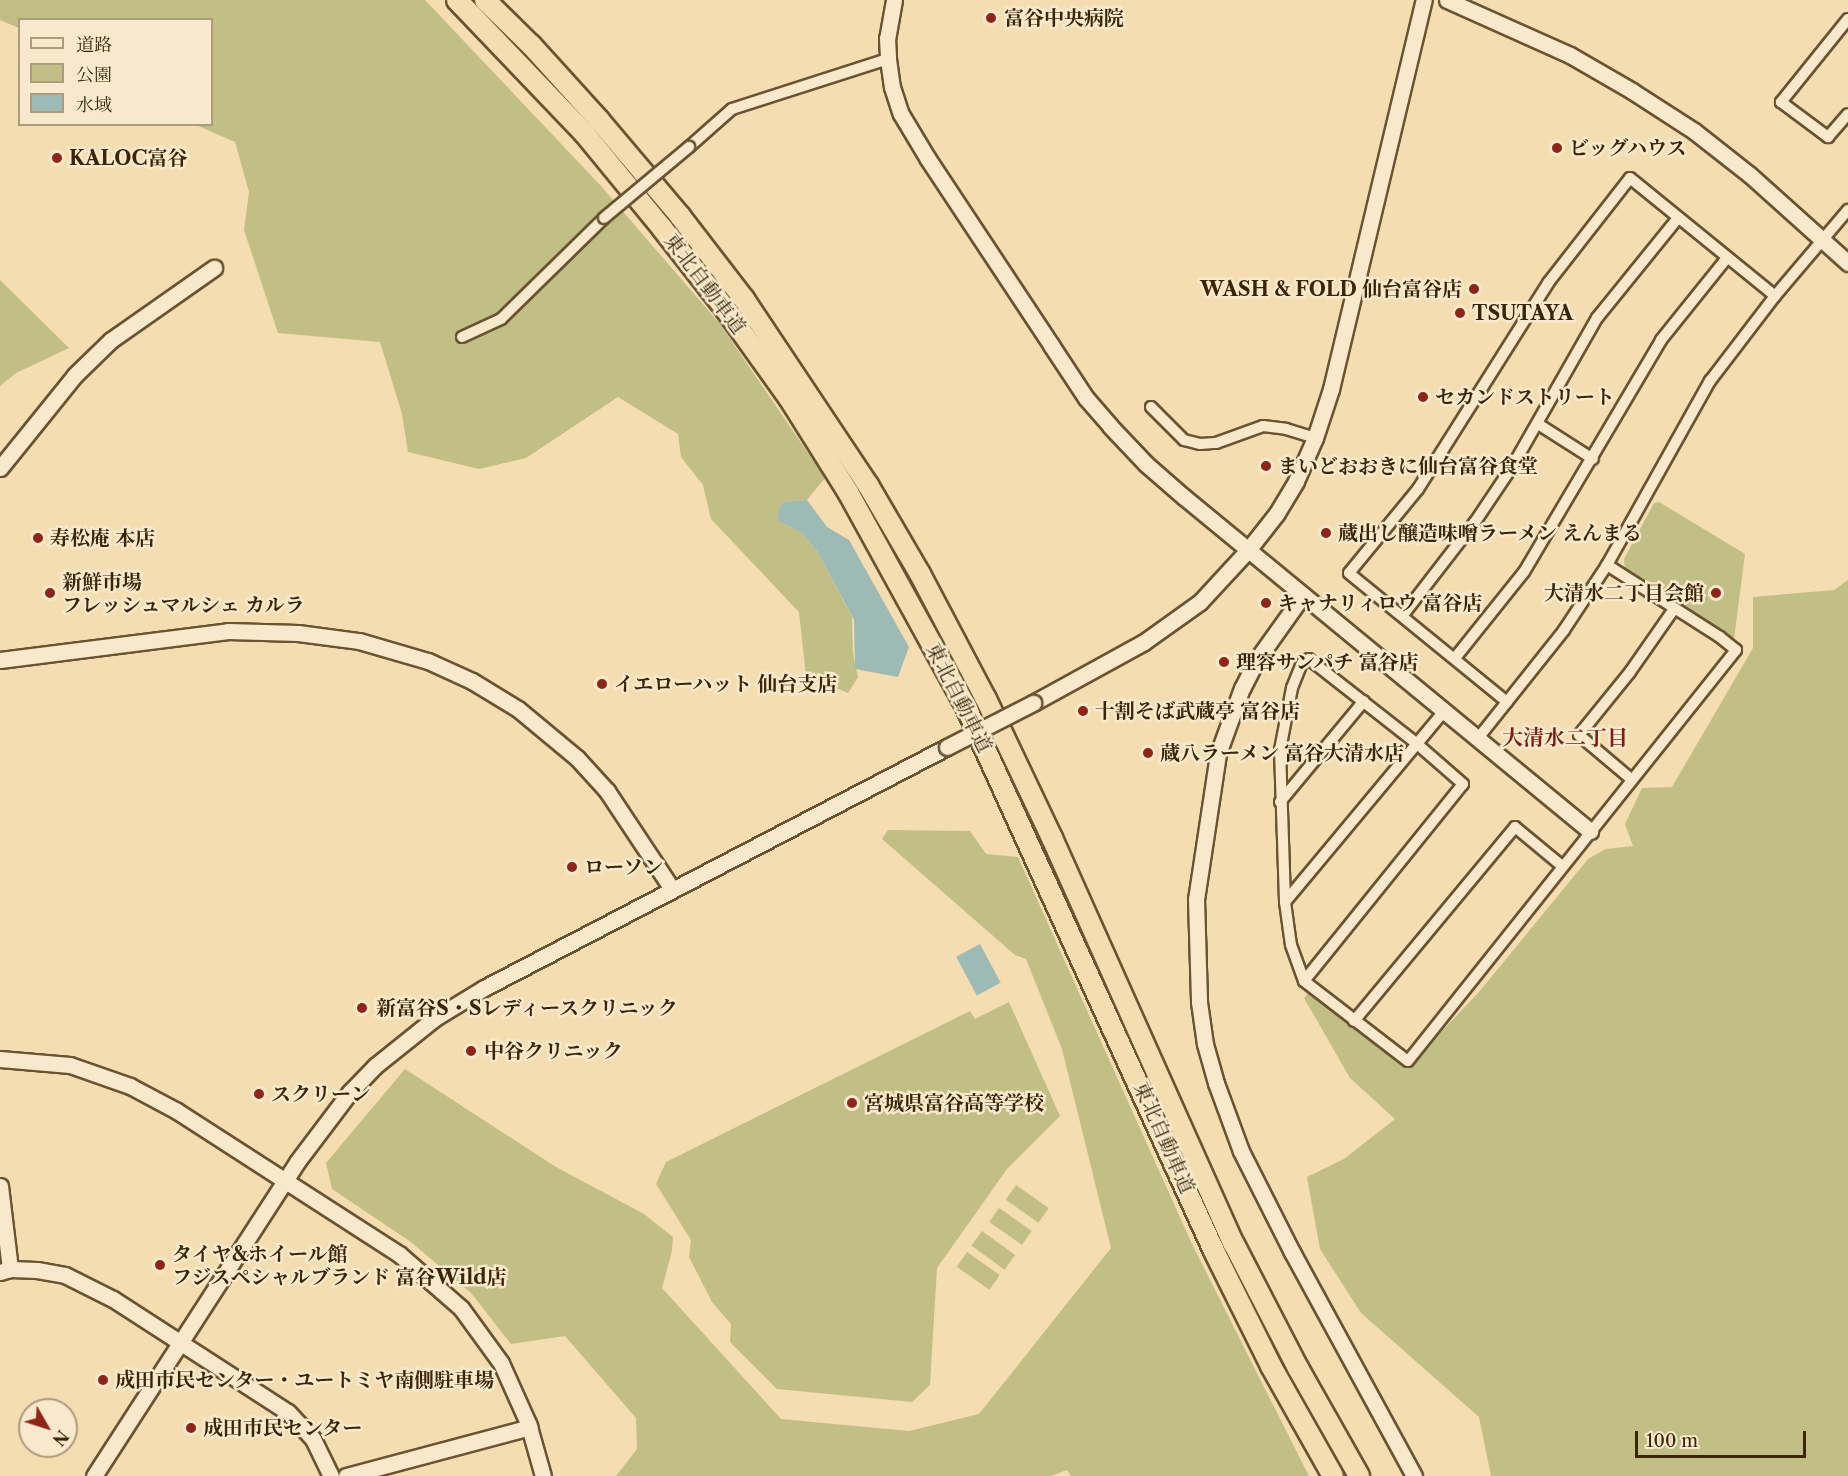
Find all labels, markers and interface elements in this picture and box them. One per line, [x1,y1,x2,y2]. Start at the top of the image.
place label: 富谷中央病院 [1004,6,1124,30]
marker: 富谷中央病院 [982,9,1000,27]
legend [18,18,213,126]
text: 道路 [76,34,112,56]
text: 公園 [76,64,112,86]
text: 水域 [76,94,112,116]
place label: ビッグハウス [1569,136,1689,160]
marker: ビッグハウス [1550,141,1564,155]
place label: KALOC富谷 [69,146,188,170]
marker: KALOC富谷 [50,151,64,165]
street label: 東北自動車道 [659,229,751,339]
place label: WASH & FOLD 仙台富谷店 [1200,277,1462,301]
marker: WASH & FOLD 仙台富谷店 [1467,282,1481,296]
place label: TSUTAYA [1472,301,1573,325]
marker: TSUTAYA [1453,306,1467,320]
place label: セカンドストリート [1435,385,1615,409]
marker: セカンドストリート [1416,390,1430,404]
place label: まいどおおきに仙台富谷食堂 [1278,454,1538,478]
marker: まいどおおきに仙台富谷食堂 [1259,459,1273,473]
place label: 蔵出し醸造味噌ラーメン えんまる [1338,521,1643,545]
place label: 寿松庵 本店 [50,526,155,550]
marker: 蔵出し醸造味噌ラーメン えんまる [1319,526,1333,540]
marker: 寿松庵 本店 [31,531,45,545]
place label: 新鮮市場 フレッシュマルシェ カルラ [62,570,307,617]
place label: 大清水二丁目会館 [1544,581,1704,605]
marker: 新鮮市場 フレッシュマルシェ カルラ [43,586,57,600]
marker: 大清水二丁目会館 [1709,586,1723,600]
place label: キャナリィロウ 富谷店 [1278,591,1483,615]
marker: キャナリィロウ 富谷店 [1259,596,1273,610]
street label: 東北自動車道 [921,639,997,757]
place label: 理容サンパチ 富谷店 [1236,650,1421,674]
marker: 理容サンパチ 富谷店 [1217,655,1231,669]
place label: イエローハット 仙台支店 [614,672,839,696]
marker: イエローハット 仙台支店 [595,677,609,691]
place label: 十割そば武蔵亭 富谷店 [1095,699,1300,723]
marker: 十割そば武蔵亭 富谷店 [1076,704,1090,718]
district label: 大清水二丁目 [1502,725,1628,751]
place label: 蔵八ラーメン 富谷大清水店 [1160,741,1405,765]
marker: 蔵八ラーメン 富谷大清水店 [1141,746,1155,760]
place label: ローソン [584,855,664,879]
marker: ローソン [565,860,579,874]
place label: 新富谷S・Sレディースクリニック [376,996,682,1020]
marker: 新富谷S・Sレディースクリニック [353,999,371,1017]
place label: 中谷クリニック [484,1039,624,1063]
marker: 中谷クリニック [462,1042,480,1060]
street label: 東北自動車道 [1129,1078,1199,1198]
place label: スクリーン [271,1082,371,1106]
marker: スクリーン [252,1087,266,1101]
place label: 宮城県富谷高等学校 [864,1091,1044,1115]
marker: 宮城県富谷高等学校 [845,1096,859,1110]
place label: タイヤ&ホイール館 フジスペシャルブランド 富谷Wild店 [172,1242,508,1289]
marker: タイヤ&ホイール館 フジスペシャルブランド 富谷Wild店 [153,1258,167,1272]
place label: 成田市民センター・ユートミヤ南側駐車場 [115,1368,495,1392]
marker: 成田市民センター・ユートミヤ南側駐車場 [96,1373,110,1387]
north arrow [18,1398,78,1458]
place label: 成田市民センター [203,1416,363,1440]
scale bar [1638,1419,1809,1457]
marker: 成田市民センター [184,1421,198,1435]
text: N [48,1426,73,1450]
text: 100 m [1646,1430,1698,1452]

